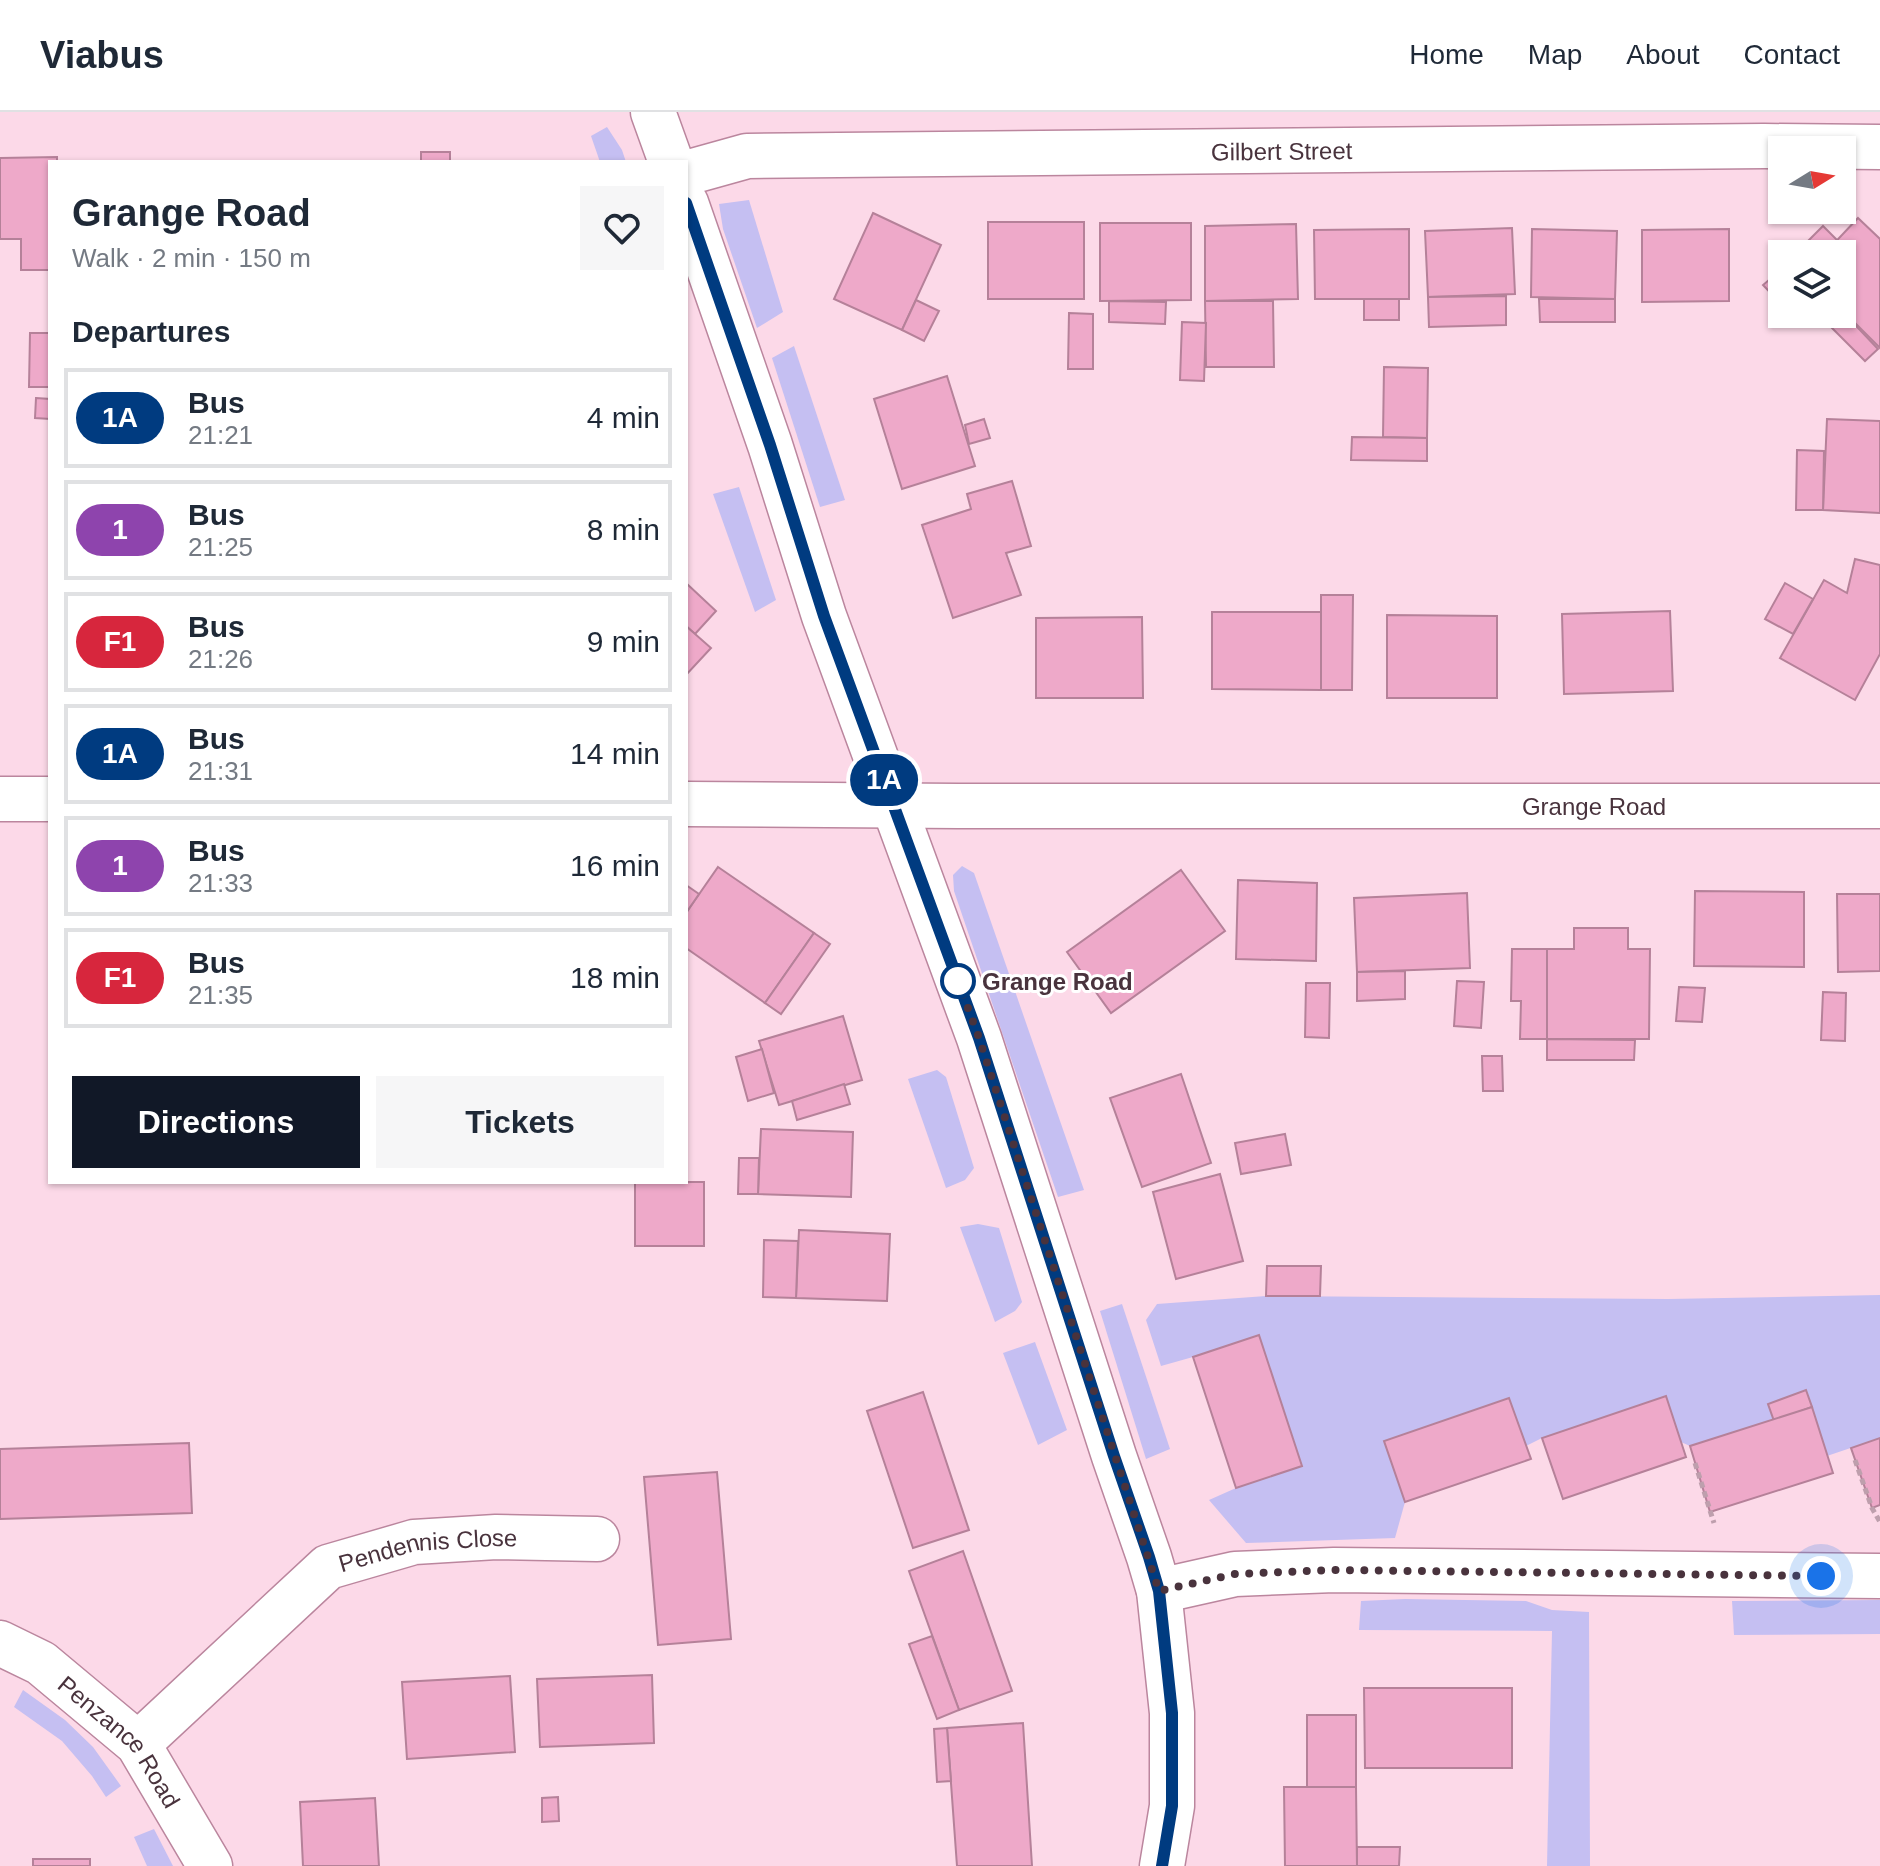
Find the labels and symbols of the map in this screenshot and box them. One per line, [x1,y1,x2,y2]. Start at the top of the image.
north arrow [1768,136,1856,224]
street label: Gilbert Street [1211,137,1353,165]
line badge: 1A [848,754,920,806]
street label: Grange Road [1522,793,1666,820]
marker: Grange Road [941,964,975,998]
place label: Grange Road [982,968,1133,995]
street label: Pendennis Close [335,1523,518,1577]
your location [1801,1556,1841,1596]
street label: Penzance Road [53,1670,186,1812]

